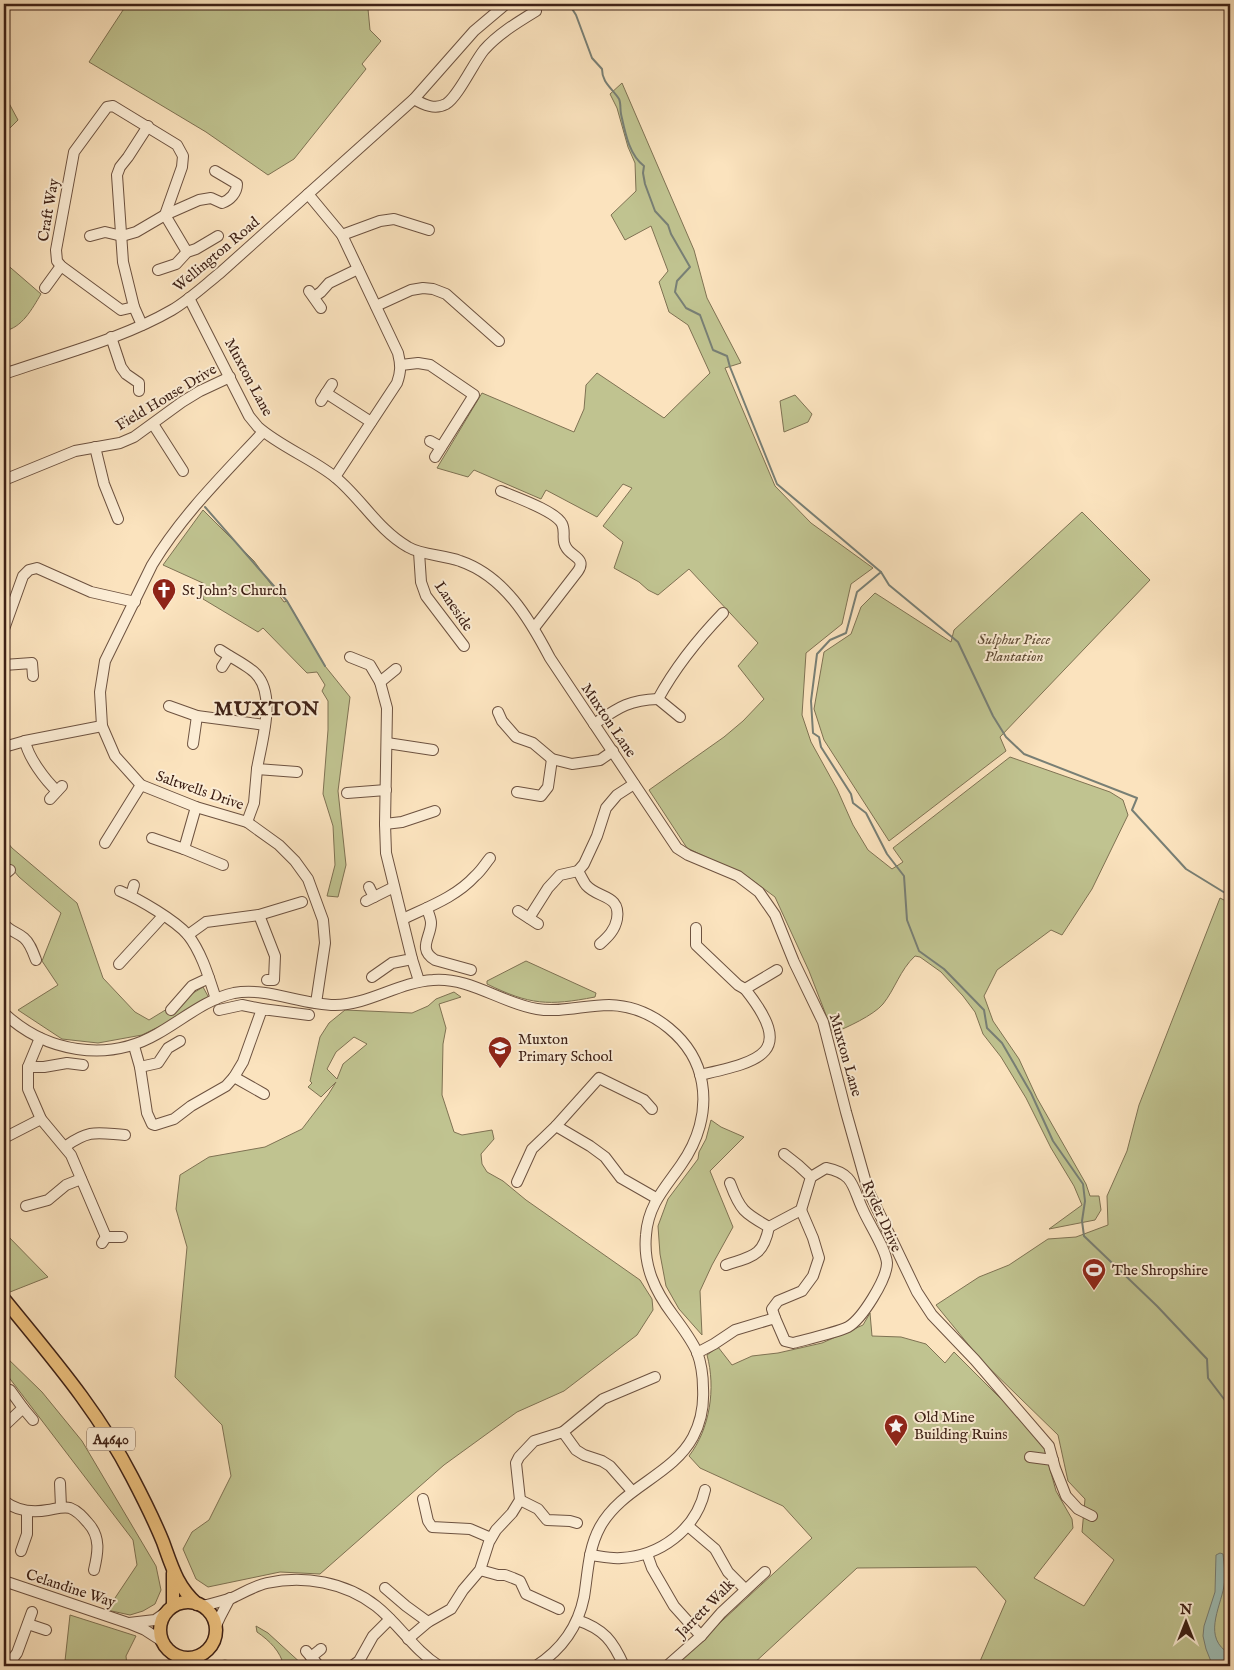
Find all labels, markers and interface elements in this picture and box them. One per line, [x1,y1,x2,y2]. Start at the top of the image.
street label: Craft Way [34,177,63,243]
street label: Wellington Road [169,212,264,296]
street label: Muxton Lane [220,335,277,420]
street label: Field House Drive [112,360,220,435]
church icon: St John's Church [151,577,177,611]
street label: Laneside [430,578,477,635]
place label: St John's Church [182,581,287,600]
park label: Sulphur Piece Plantation [978,630,1051,666]
street label: Muxton Lane [577,680,640,761]
district label: MUXTON [214,697,320,722]
street label: Saltwells Drive [153,767,246,814]
street label: Muxton Lane [825,1011,866,1099]
place label: Muxton Primary School [518,1030,614,1066]
school or university icon: Muxton Primary School [487,1035,513,1069]
street label: Ryder Drive [857,1177,906,1255]
sports icon: The Shropshire [1081,1257,1107,1291]
place label: The Shropshire [1112,1261,1208,1280]
place label: Old Mine Building Ruins [914,1408,1008,1444]
place icon: Old Mine Building Ruins [883,1413,909,1447]
road number: A4640 [87,1428,135,1450]
street label: Celandine Way [23,1565,119,1612]
street label: Jarrett Walk [670,1574,740,1643]
north arrow [1162,1598,1212,1648]
text: N [1179,1601,1192,1619]

